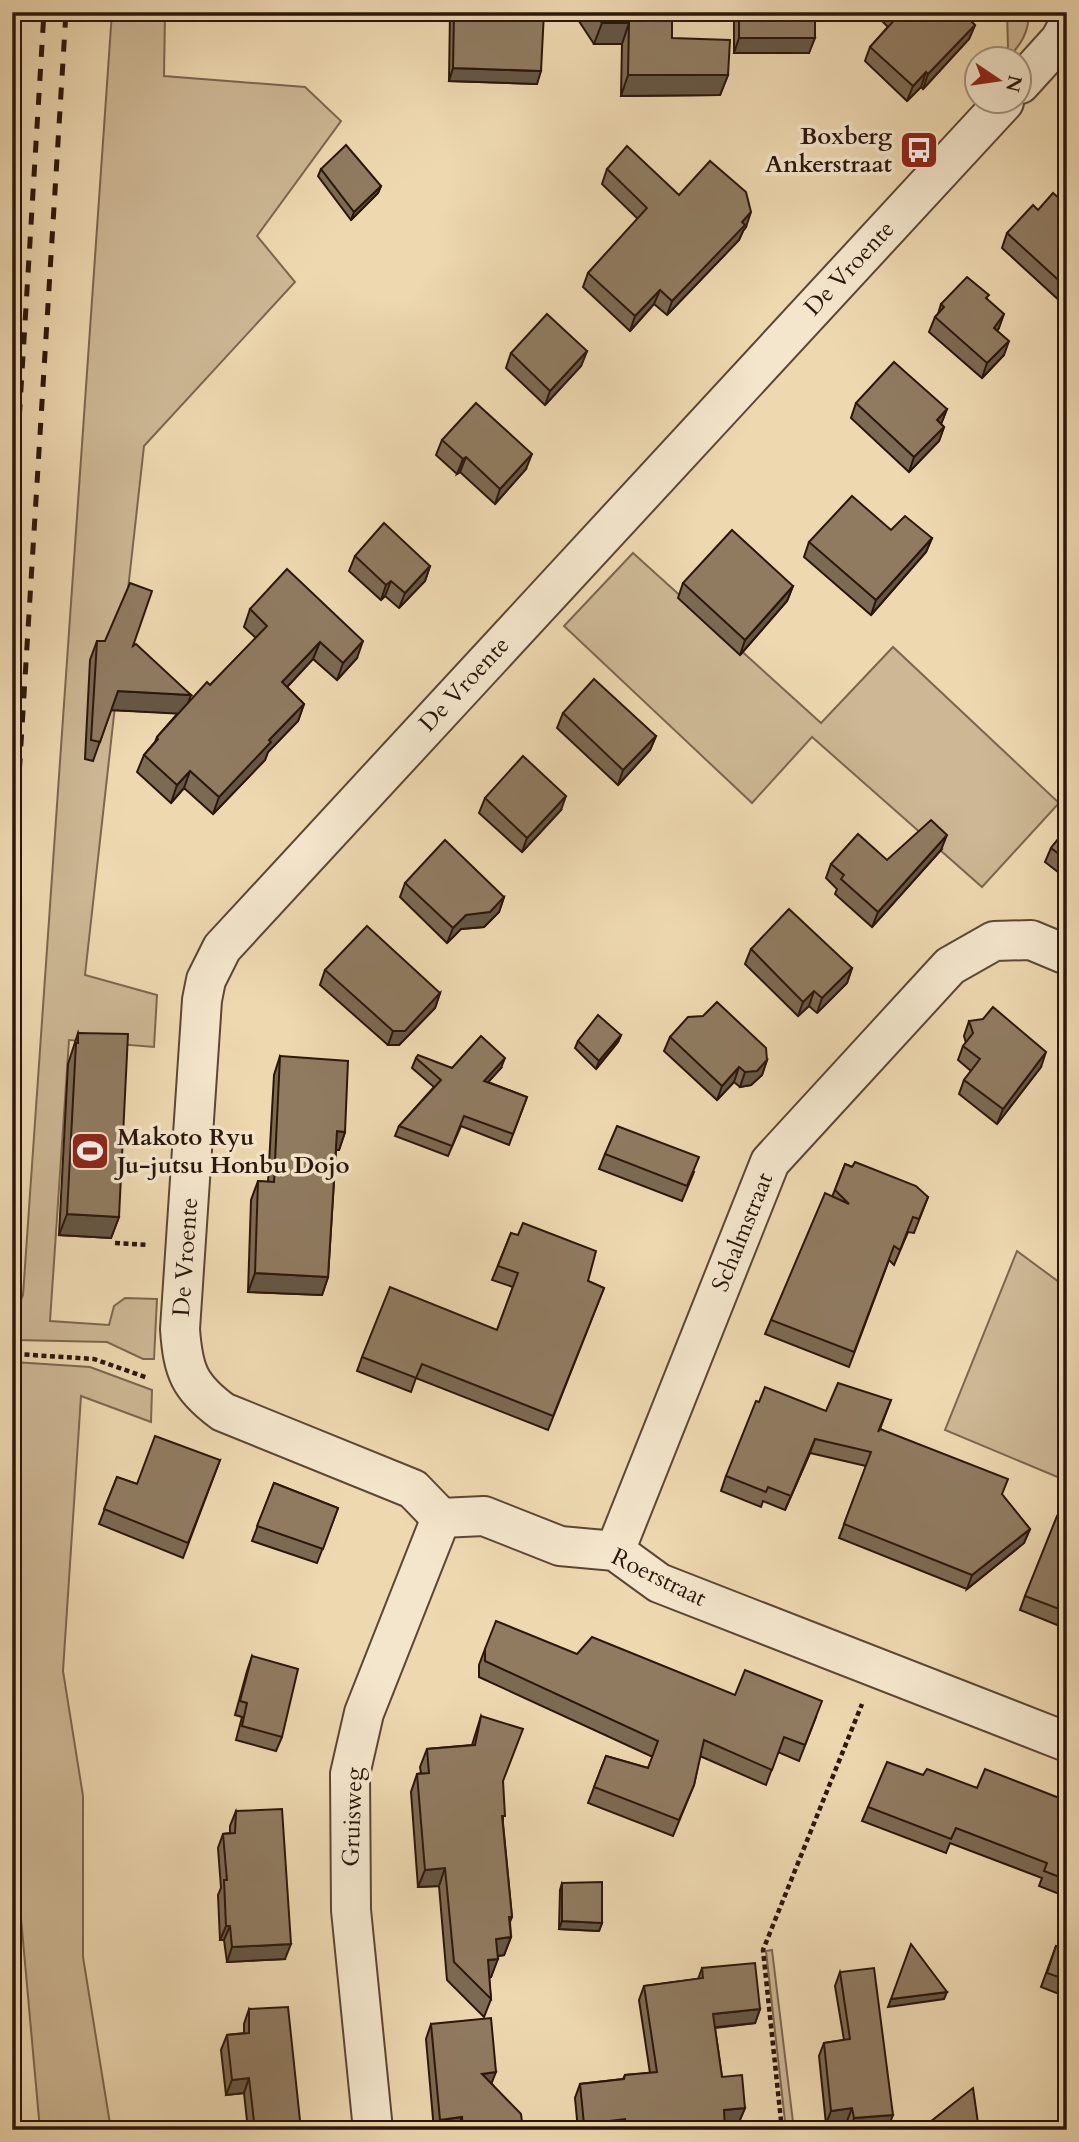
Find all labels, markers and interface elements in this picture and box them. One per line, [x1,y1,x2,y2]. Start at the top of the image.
north arrow [964,46,1034,116]
text: N [999,73,1028,95]
place label: Boxberg Ankerstraat [765,120,893,181]
bus stop icon: Boxberg Ankerstraat [898,129,940,171]
street label: De Vroente [797,213,902,323]
street label: De Vroente [412,629,517,739]
place label: Makoto Ryu Ju-jutsu Honbu Dojo [114,1121,349,1182]
sports icon: Makoto Ryu Ju-jutsu Honbu Dojo [69,1130,111,1172]
street label: Schalmstraat [704,1167,781,1297]
street label: De Vroente [165,1196,206,1318]
street label: Roerstraat [606,1540,712,1615]
street label: Gruisweg [334,1766,371,1867]

